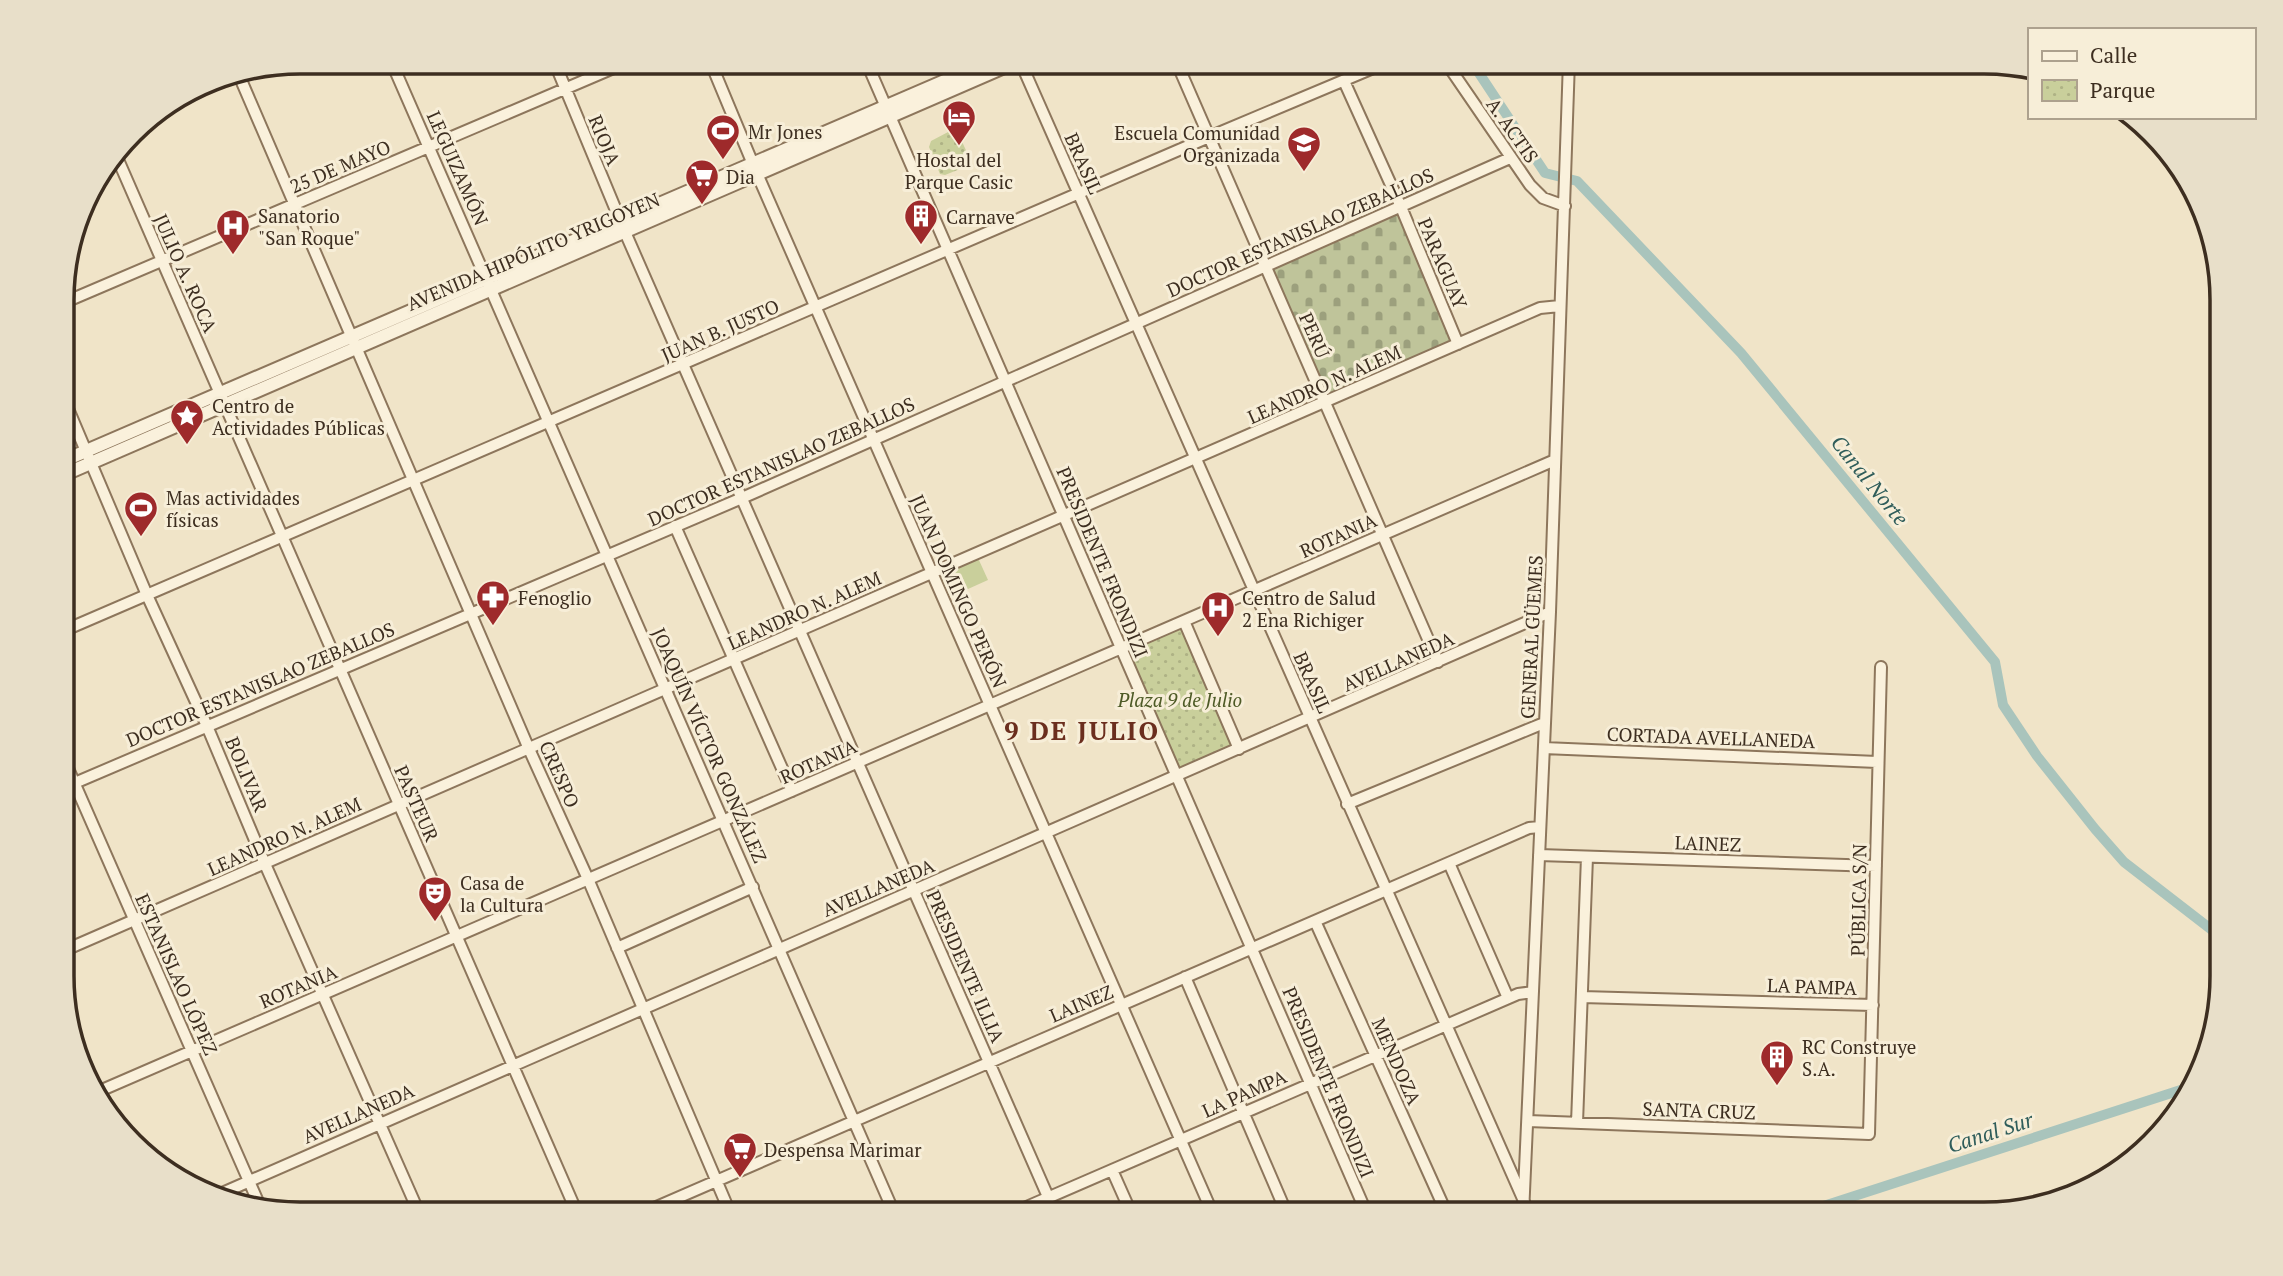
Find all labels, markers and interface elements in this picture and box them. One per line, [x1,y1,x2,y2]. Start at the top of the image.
legend [2028,28,2255,119]
text: Calle [2090,41,2137,69]
text: Parque [2090,76,2155,104]
street label: A. ACTIS [1481,92,1545,168]
hotel icon: Hostal del Parque Casic [940,98,978,147]
street label: LEGUIZAMÓN [422,107,494,229]
street label: RIOJA [583,111,627,169]
sports icon: Mr Jones [704,112,742,161]
place label: Mr Jones [748,119,822,144]
place label: Escuela Comunidad Organizada [1114,120,1280,167]
school or university icon: Escuela Comunidad Organizada [1285,124,1323,173]
street label: BRASIL [1060,129,1109,198]
street label: 25 DE MAYO [286,134,394,198]
place label: Hostal del Parque Casic [905,147,1013,194]
supermarket icon: Dia [683,157,721,206]
street label: DOCTOR ESTANISLAO ZEBALLOS [1163,162,1437,302]
place label: Dia [726,164,755,189]
street label: AVENIDA HIPÓLITO YRIGOYEN [403,186,663,316]
building icon: Carnave [902,197,940,246]
place label: Sanatorio "San Roque" [258,203,361,250]
place label: Carnave [946,204,1015,229]
hospital icon: Sanatorio "San Roque" [214,207,252,256]
street label: JULIO A. ROCA [149,210,223,336]
street label: PARAGUAY [1413,214,1474,313]
street label: JUAN B. JUSTO [657,293,783,367]
street label: PERÚ [1294,308,1336,362]
street label: LEANDRO N. ALEM [1243,339,1405,429]
street label: DOCTOR ESTANISLAO ZEBALLOS [644,391,918,531]
place label: Centro de Actividades Públicas [212,393,385,440]
place icon: Centro de Actividades Públicas [168,397,206,446]
water label: Canal Norte [1825,429,1915,531]
street label: PRESIDENTE FRONDIZI [1051,463,1155,661]
place label: Mas actividades físicas [166,485,300,532]
sports icon: Mas actividades físicas [122,489,160,538]
street label: JUAN DOMINGO PERÓN [905,490,1013,692]
street label: ROTANIA [1296,507,1381,563]
street label: GENERAL GÜEMES [1514,555,1548,719]
street label: LEANDRO N. ALEM [723,565,885,655]
pharmacy icon: Fenoglio [474,578,512,627]
place label: Fenoglio [518,585,592,610]
place label: Centro de Salud 2 Ena Richiger [1242,585,1376,632]
hospital icon: Centro de Salud 2 Ena Richiger [1199,589,1237,638]
street label: DOCTOR ESTANISLAO ZEBALLOS [122,616,398,752]
street label: JOAQUÍN VÍCTOR GONZÁLEZ [647,624,773,866]
street label: AVELLANEDA [1338,625,1458,697]
street label: BRASIL [1289,648,1338,717]
park label: Plaza 9 de Julio [1117,687,1242,712]
district label: 9 DE JULIO [1004,713,1160,747]
street label: CORTADA AVELLANEDA [1606,721,1816,753]
street label: BOLIVAR [220,733,274,815]
street label: ROTANIA [776,733,861,789]
street label: CRESPO [534,737,586,811]
street label: PASTEUR [389,761,445,845]
street label: LEANDRO N. ALEM [203,791,365,881]
street label: LAINEZ [1674,829,1742,857]
street label: PÚBLICA S/N [1845,843,1871,956]
street label: AVELLANEDA [818,852,938,922]
place label: Casa de la Cultura [460,870,544,917]
theatre icon: Casa de la Cultura [416,874,454,923]
street label: PRESIDENTE ILLIA [921,886,1011,1046]
street label: ESTANISLAO LÓPEZ [130,889,224,1059]
street label: ROTANIA [255,958,341,1014]
street label: LA PAMPA [1767,972,1857,1000]
street label: LAINEZ [1045,978,1117,1028]
street label: PRESIDENTE FRONDIZI [1277,983,1381,1181]
street label: MENDOZA [1367,1014,1427,1108]
place label: RC Construye S.A. [1802,1034,1916,1081]
building icon: RC Construye S.A. [1758,1038,1796,1087]
street label: LA PAMPA [1198,1063,1290,1123]
street label: AVELLANEDA [298,1077,418,1149]
street label: SANTA CRUZ [1642,1096,1756,1124]
water label: Canal Sur [1944,1105,2037,1159]
supermarket icon: Despensa Marimar [721,1130,759,1179]
place label: Despensa Marimar [764,1137,922,1162]

